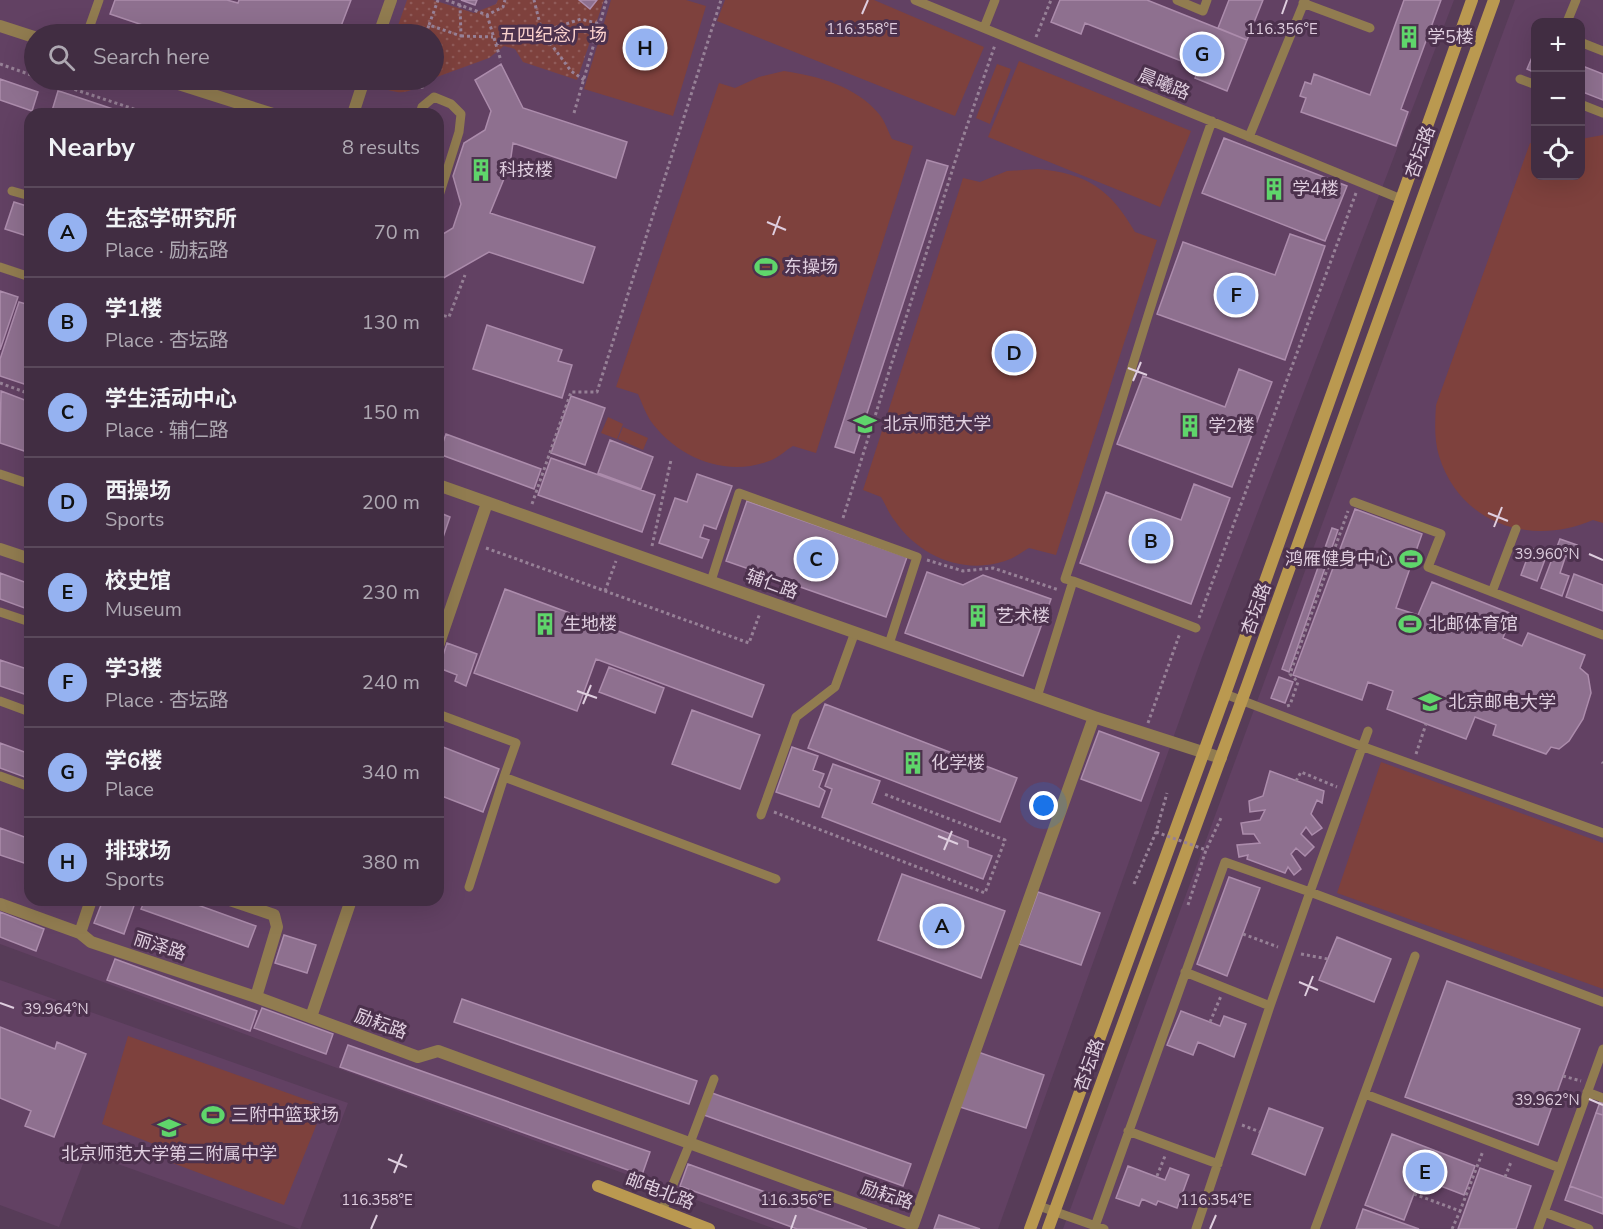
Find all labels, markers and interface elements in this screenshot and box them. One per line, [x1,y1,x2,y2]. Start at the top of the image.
map controls [1531,18,1585,180]
button: + [1531,18,1585,72]
text: 116.358°E [826,19,898,39]
text: 116.356°E [1246,19,1318,39]
park label: 五四纪念广场 [499,23,607,47]
search box [24,24,444,90]
building icon: 学5楼 [1396,24,1422,50]
place label: 学5楼 [1427,25,1474,49]
pin: H [626,26,664,70]
pin: G [1182,32,1222,76]
icon: search [45,41,78,74]
text: Search here [93,42,210,72]
street label: 晨曦路 [1134,63,1194,105]
button: − [1531,72,1585,126]
street label: 杏坛路 [1399,123,1441,181]
button: locate [1531,126,1585,180]
text: Nearby [48,130,135,165]
text: 8 results [342,134,420,161]
building icon: 科技楼 [468,157,494,183]
place label: 科技楼 [499,158,553,182]
building icon: 学4楼 [1261,176,1287,202]
place label: 学4楼 [1292,177,1339,201]
text: 生态学研究所 [105,204,237,234]
text: A [60,219,75,246]
text: 70 m [374,219,420,246]
text: Place · 励耘路 [105,237,229,264]
sports icon: 东操场 [753,254,779,280]
place label: 东操场 [784,255,838,279]
pin: F [1216,272,1256,318]
text: 学1楼 [105,294,162,324]
text: B [61,309,74,336]
text: 130 m [362,309,420,336]
text: Place · 杏坛路 [105,327,229,354]
pin: D [994,330,1034,376]
text: 学生活动中心 [105,384,237,414]
text: C [61,399,74,426]
text: 150 m [362,399,420,426]
school or university icon: 北京师范大学 [852,411,878,437]
place label: 北京师范大学 [883,412,991,436]
building icon: 学2楼 [1177,413,1203,439]
place label: 学2楼 [1208,414,1255,438]
text: Place · 辅仁路 [105,417,229,444]
text: 西操场 [105,476,171,506]
text: D [60,489,75,516]
text: 200 m [362,489,420,516]
text: Sports [105,506,164,533]
pin: B [1132,518,1170,564]
pin: C [796,536,836,582]
text: 39.960°N [1514,544,1580,564]
sports icon: 鸿雁健身中心 [1398,546,1424,572]
place label: 鸿雁健身中心 [1285,547,1393,571]
street label: 辅仁路 [743,563,801,605]
text: 校史馆 [105,566,171,596]
text: E [62,579,73,606]
text: 230 m [362,579,420,606]
street label: 杏坛路 [1235,580,1277,638]
text: Museum [105,596,182,623]
building icon: 艺术楼 [965,603,991,629]
place label: 艺术楼 [996,604,1050,628]
building icon: 生地楼 [532,611,558,637]
sports icon: 北邮体育馆 [1397,611,1423,637]
place label: 生地楼 [563,612,617,636]
place label: 北邮体育馆 [1428,612,1518,636]
text: 学3楼 [105,654,162,684]
text: F [62,669,73,696]
text: 240 m [362,669,420,696]
text: Place · 杏坛路 [105,687,229,714]
school or university icon: 北京邮电大学 [1417,689,1443,715]
place label: 北京邮电大学 [1448,690,1556,714]
text: 学6楼 [105,746,162,776]
building icon: 化学楼 [900,750,926,776]
place label: 化学楼 [931,751,985,775]
text: G [60,759,75,786]
text: 340 m [362,759,420,786]
text: Place [105,776,154,803]
your location [1029,791,1058,820]
text: 排球场 [105,836,171,866]
text: H [60,849,75,876]
text: 380 m [362,849,420,876]
text: Sports [105,866,164,893]
pin: A [922,904,962,948]
street label: 丽泽路 [131,926,189,966]
text: 39.964°N [23,999,89,1019]
street label: 励耘路 [352,1003,410,1045]
street label: 杏坛路 [1068,1036,1110,1094]
text: 39.962°N [1514,1090,1580,1110]
sports icon: 三附中篮球场 [200,1102,226,1128]
place label: 三附中篮球场 [231,1103,339,1127]
school or university icon: 北京师范大学第三附属中学 [156,1115,182,1141]
place label: 北京师范大学第三附属中学 [61,1142,277,1166]
pin: E [1406,1150,1444,1194]
street label: 邮电北路 [622,1167,698,1215]
street label: 励耘路 [858,1175,916,1215]
text: 116.358°E [341,1190,413,1210]
text: 116.356°E [760,1190,832,1210]
text: 116.354°E [1180,1190,1252,1210]

